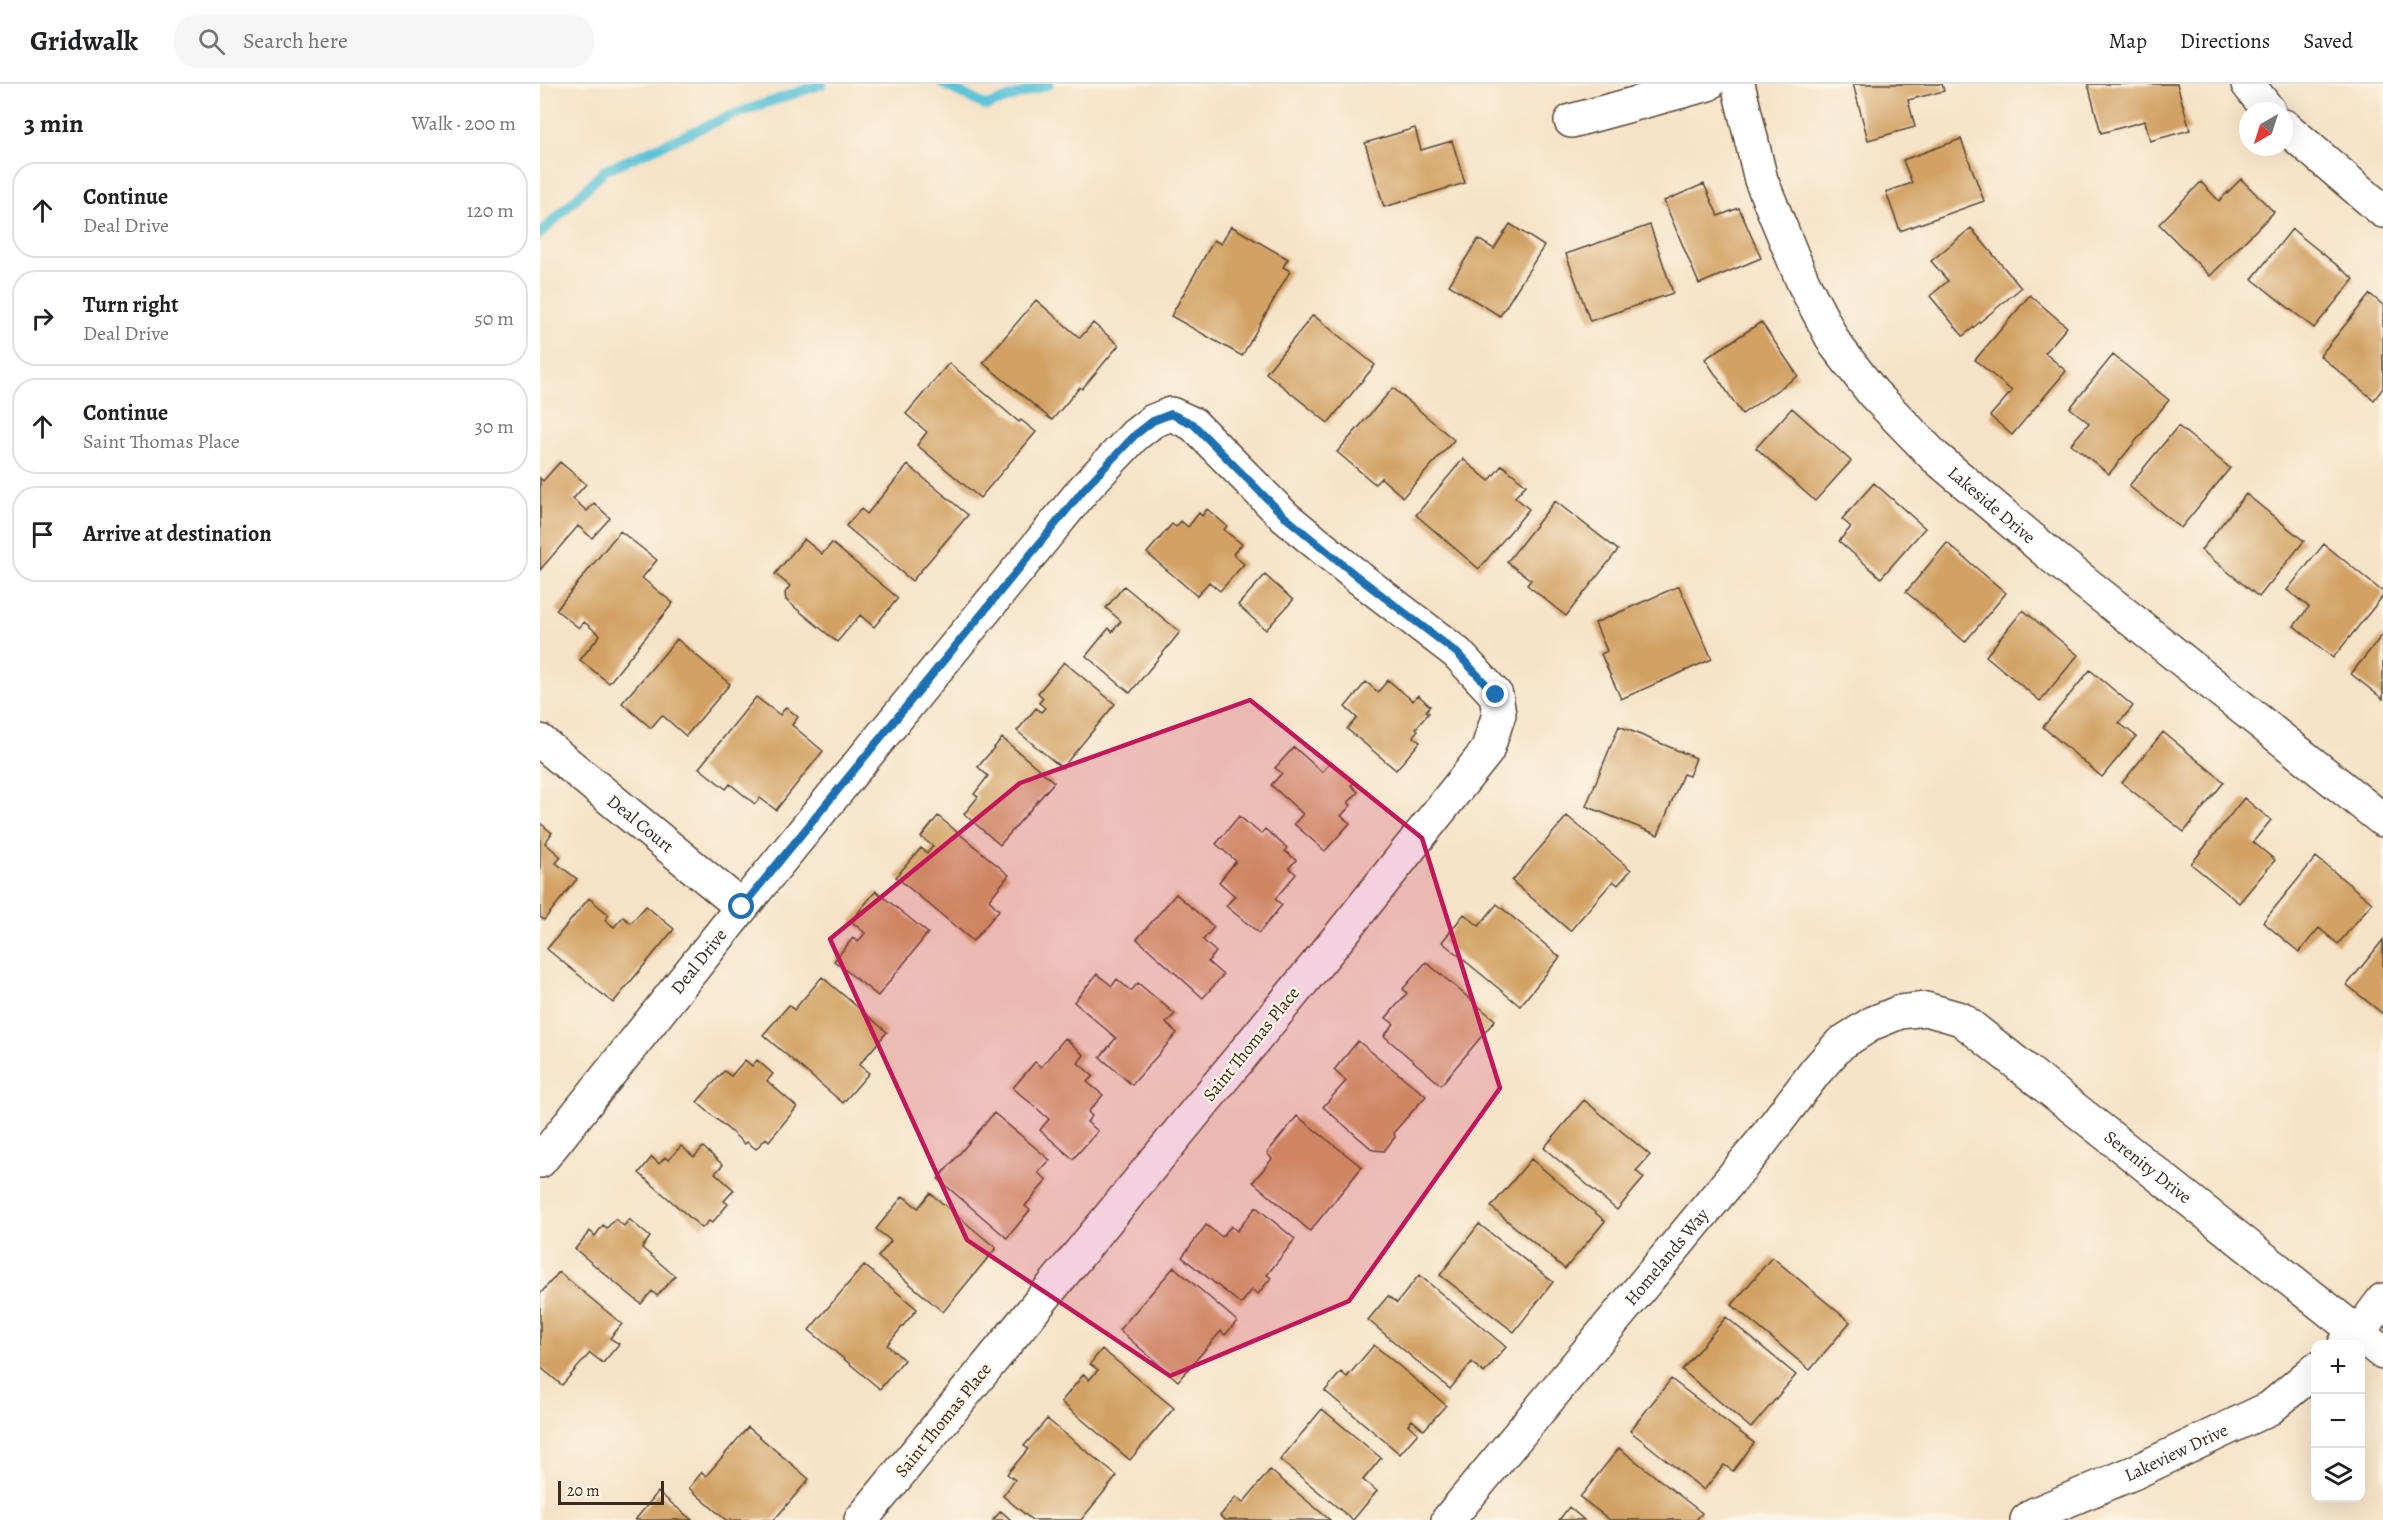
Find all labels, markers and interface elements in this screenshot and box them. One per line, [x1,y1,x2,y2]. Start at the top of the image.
search box [174,14,594,68]
text: Gridwalk [30,22,138,60]
icon: search [195,25,228,58]
text: Search here [243,26,348,56]
text: Map [2109,27,2147,55]
text: Directions [2180,27,2270,55]
text: Saved [2303,27,2353,55]
north arrow [2239,102,2293,156]
text: 3 min [24,106,84,141]
text: Walk · 200 m [412,110,516,137]
text: Continue [83,182,168,212]
icon: ahead [26,194,59,227]
text: 120 m [466,197,514,224]
text: Deal Drive [83,212,169,239]
text: Turn right [83,290,179,320]
icon: right [26,302,59,335]
text: 50 m [474,305,514,332]
text: Deal Drive [83,320,169,347]
text: Continue [83,398,168,428]
icon: ahead [26,410,59,443]
text: 30 m [474,413,514,440]
text: Saint Thomas Place [83,428,240,455]
street label: Lakeside Drive [1943,461,2041,549]
icon: arrive [26,518,59,551]
text: Arrive at destination [83,519,272,549]
route end [1482,681,1508,707]
street label: Deal Court [602,789,679,858]
route start [728,893,754,919]
street label: Deal Drive [665,924,732,999]
street label: Saint Thomas Place [1197,982,1305,1106]
street label: Serenity Drive [2099,1125,2197,1209]
street label: Homelands Way [1619,1202,1715,1311]
map controls [2311,1340,2365,1502]
button: + [2311,1340,2365,1394]
street label: Saint Thomas Place [889,1358,997,1482]
button: − [2311,1394,2365,1448]
street label: Lakeview Drive [2121,1418,2232,1487]
button: layers [2311,1448,2365,1502]
scale bar [558,1478,664,1506]
text: 20 m [567,1480,600,1502]

